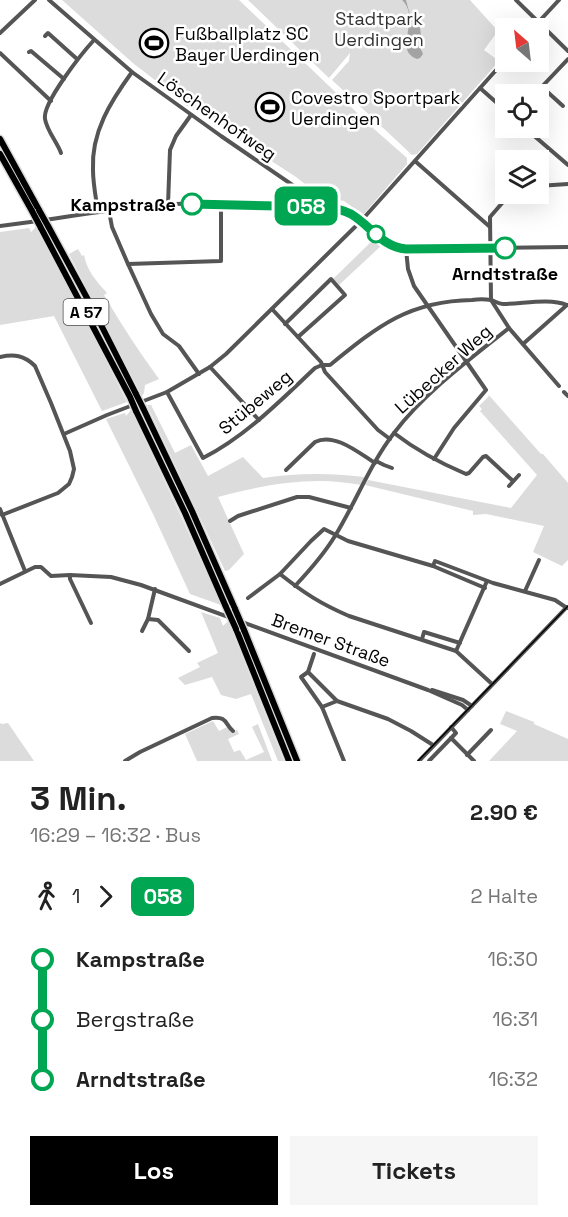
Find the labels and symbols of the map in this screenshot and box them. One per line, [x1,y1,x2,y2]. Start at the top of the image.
park label: Stadtpark Uerdingen [334,7,424,51]
north arrow [495,18,549,72]
place label: Fußballplatz SC Bayer Uerdingen [175,22,320,66]
sports icon: Fußballplatz SC Bayer Uerdingen [138,27,170,59]
street label: Löschenhofweg [153,66,281,166]
place label: Covestro Sportpark Uerdingen [291,86,461,130]
sports icon: Covestro Sportpark Uerdingen [254,91,286,123]
line badge: 058 [272,186,340,226]
place label: Kampstraße [71,193,176,216]
marker: Kampstraße [181,193,203,215]
unlabelled marker [367,225,385,243]
marker: Arndtstraße [494,237,516,259]
place label: Arndtstraße [452,262,558,285]
road number: A 57 [64,299,109,325]
street label: Lübecker Weg [390,319,496,419]
street label: Stübeweg [214,365,296,439]
street label: Bremer Straße [268,608,394,672]

